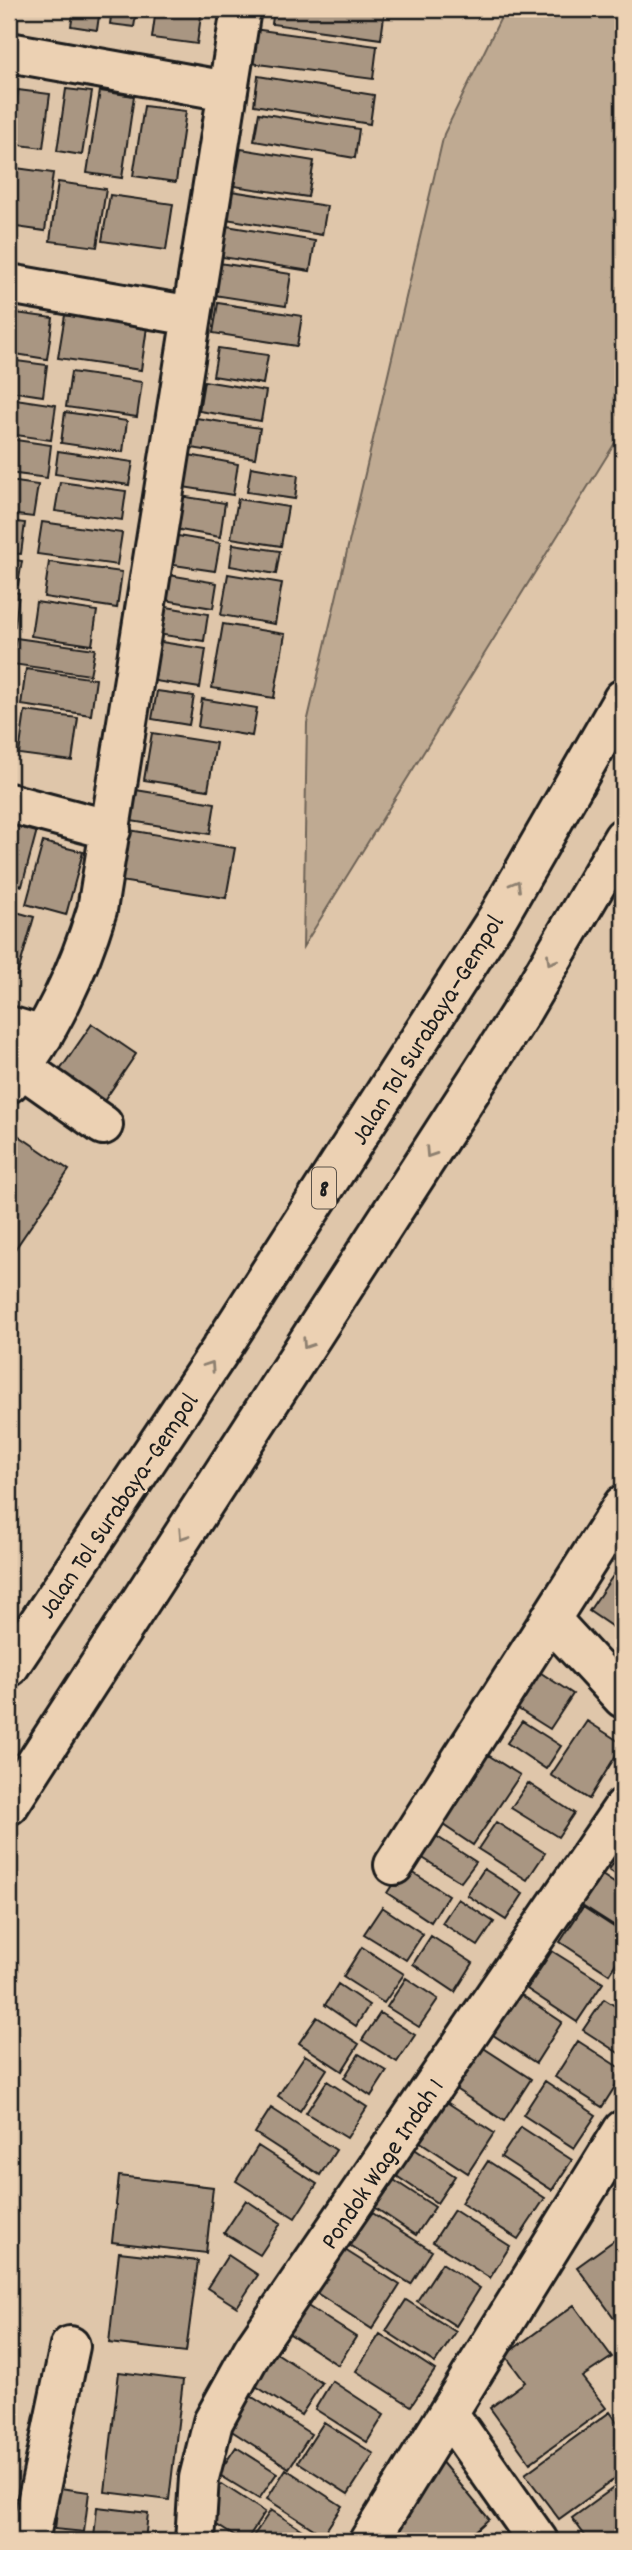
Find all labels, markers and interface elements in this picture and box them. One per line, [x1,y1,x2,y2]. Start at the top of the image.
one-way arrow [508,879,521,892]
street label: Jalan Tol Surabaya–Gempol [343,908,515,1153]
one-way arrow [546,953,559,966]
one-way arrow [425,1145,438,1158]
road number: 8 [312,1168,336,1208]
one-way arrow [302,1336,315,1349]
one-way arrow [202,1361,214,1374]
street label: Jalan Tol Surabaya–Gempol [30,1387,209,1627]
one-way arrow [179,1527,192,1540]
street label: Pondok Wage Indah 1 [313,2072,455,2258]

